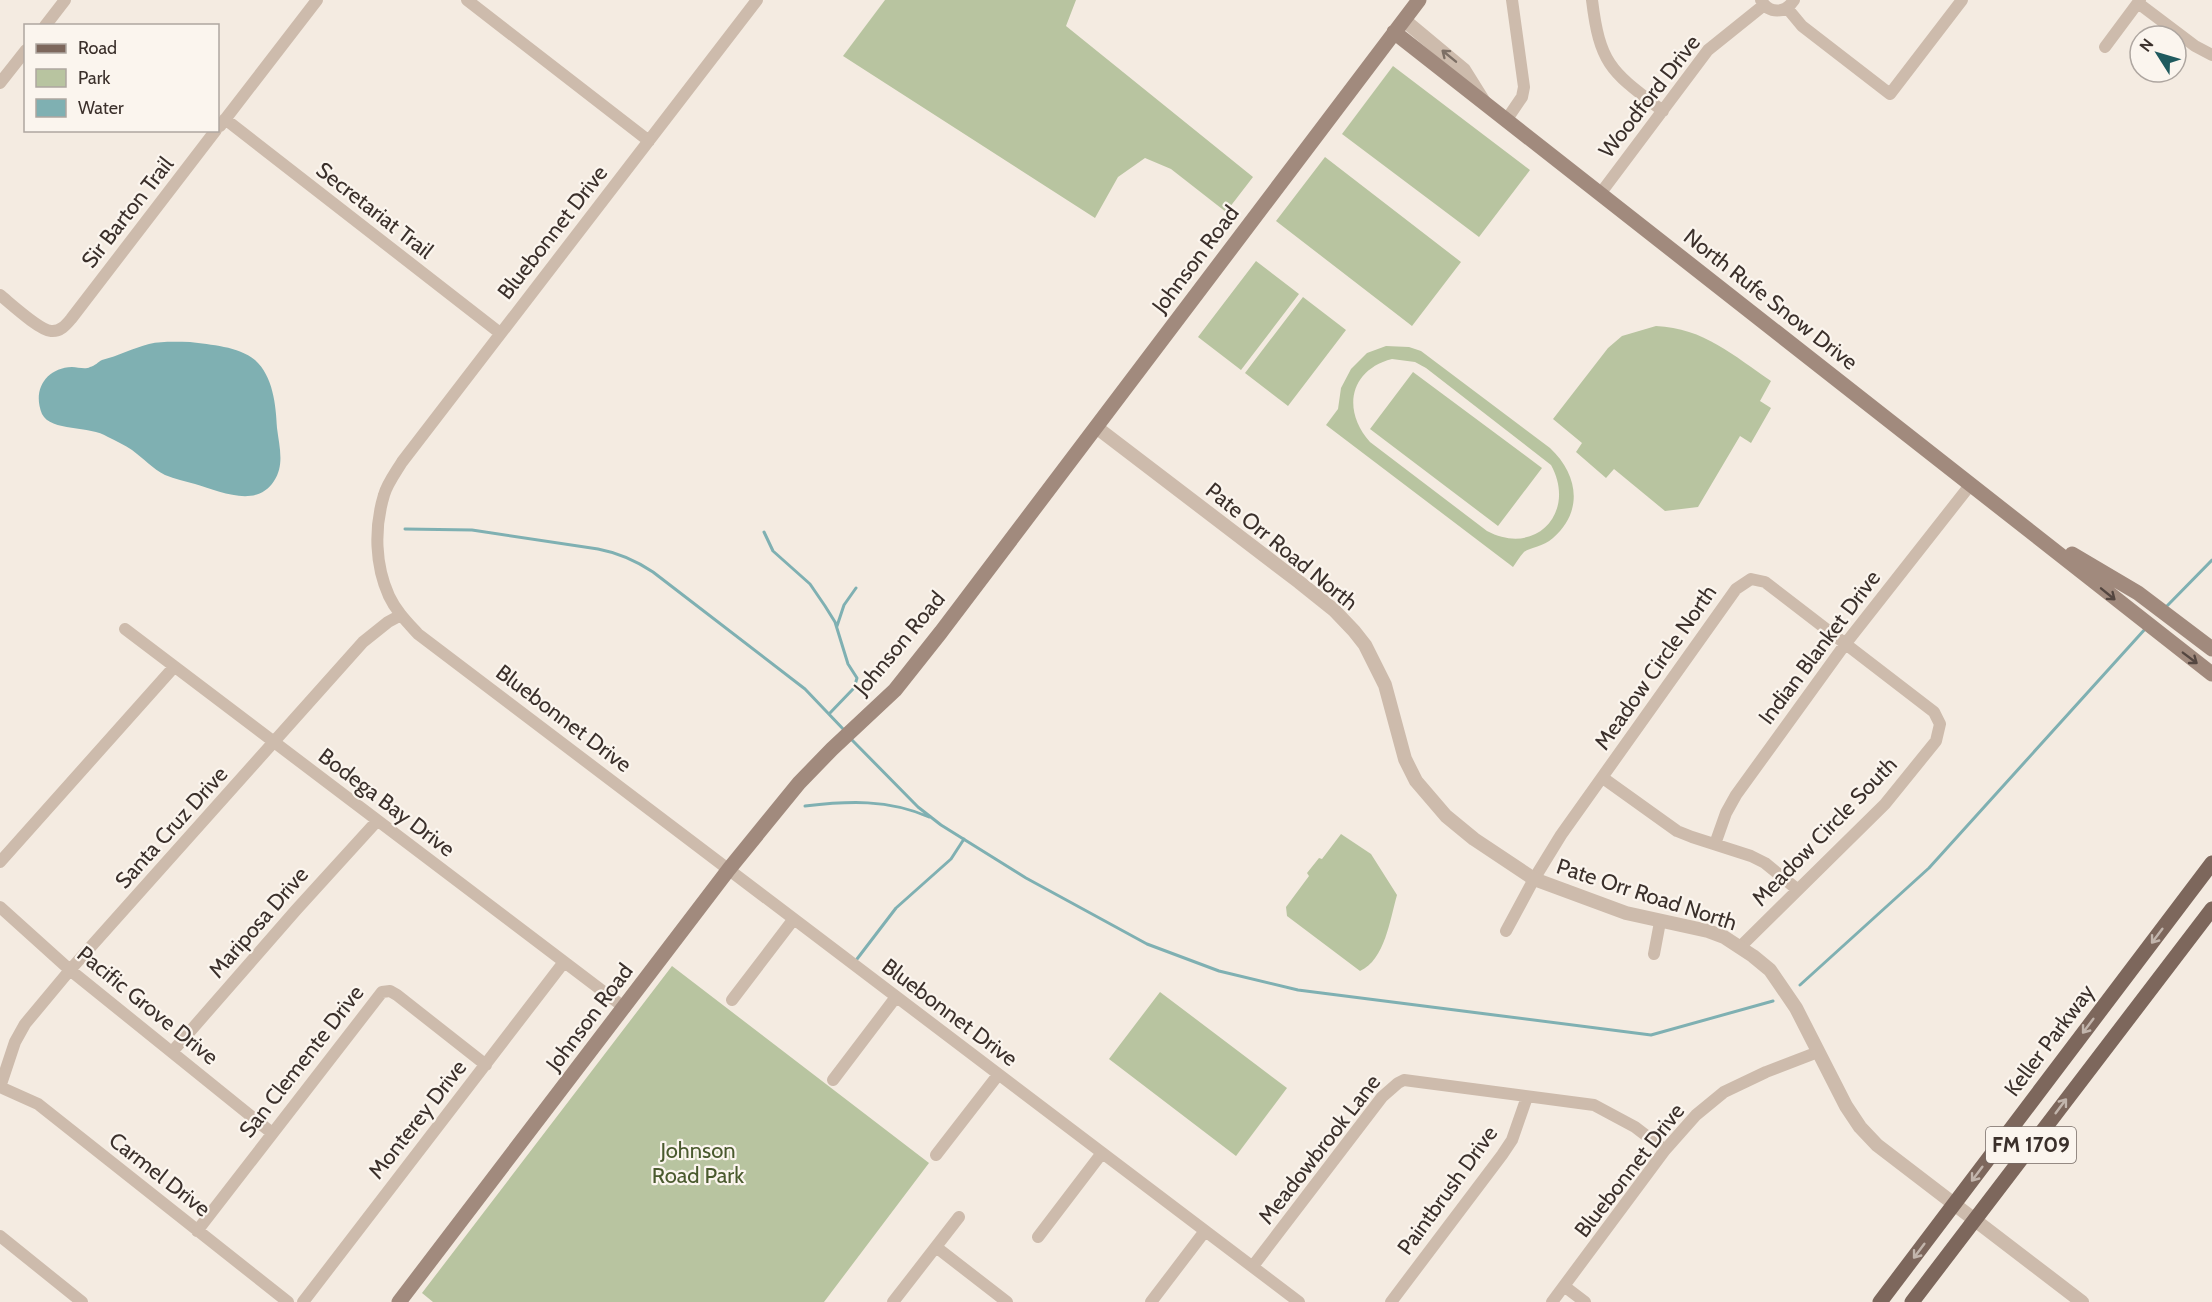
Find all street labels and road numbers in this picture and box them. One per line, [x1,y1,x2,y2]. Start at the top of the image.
street label: Woodford Drive [1593,29,1706,163]
street label: Sir Barton Trail [76,151,180,273]
street label: Secretariat Trail [311,156,439,265]
street label: Bluebonnet Drive [492,160,613,305]
street label: Johnson Road [1146,200,1245,319]
street label: North Rufe Snow Drive [1678,223,1863,376]
street label: Pate Orr Road North [1200,477,1363,616]
street label: Indian Blanket Drive [1753,565,1886,730]
street label: Meadow Circle North [1588,580,1722,755]
street label: Johnson Road [847,586,951,702]
street label: Bluebonnet Drive [491,659,637,778]
street label: Bodega Bay Drive [313,742,460,862]
street label: Meadow Circle South [1746,751,1903,912]
street label: Santa Cruz Drive [109,761,233,894]
street label: Pate Orr Road North [1553,853,1740,936]
street label: Mariposa Drive [203,861,314,983]
street label: Pacific Grove Drive [72,940,224,1071]
street label: Bluebonnet Drive [877,953,1023,1072]
street label: Johnson Road [540,958,639,1077]
street label: Keller Parkway [1999,979,2100,1102]
street label: San Clemente Drive [233,980,369,1143]
street label: Monterey Drive [363,1054,472,1184]
street label: Meadowbrook Lane [1253,1069,1386,1230]
street label: Bluebonnet Drive [1569,1098,1690,1243]
street label: Paintbrush Drive [1391,1120,1503,1260]
street label: Carmel Drive [104,1126,216,1222]
road number: FM 1709 [1986,1127,2076,1163]

